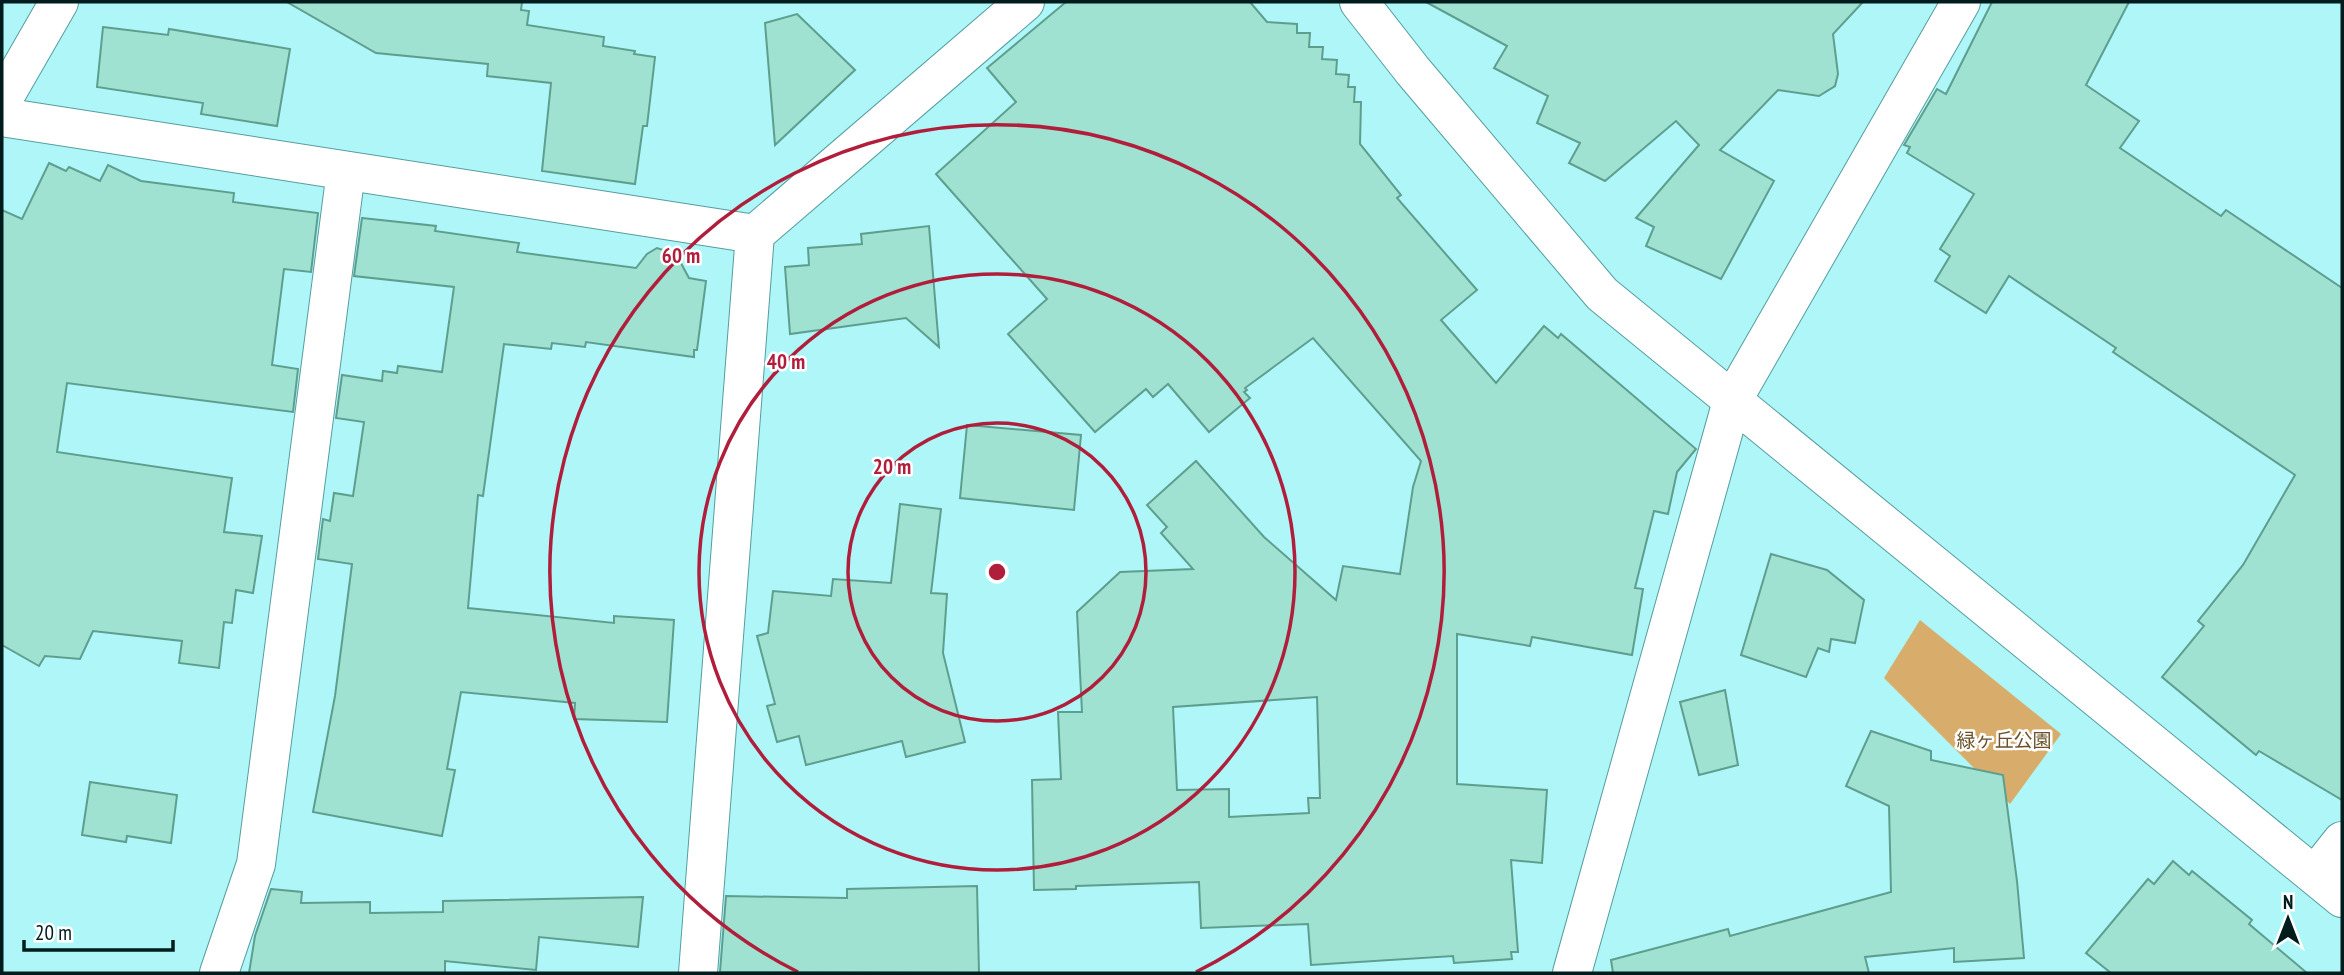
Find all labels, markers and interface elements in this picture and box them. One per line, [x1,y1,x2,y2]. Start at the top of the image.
text: 60 m [662,242,700,269]
text: 40 m [767,348,805,375]
text: 20 m [873,453,911,480]
centre of rings [985,560,1009,584]
park label: 緑ヶ丘公園 [1956,728,2052,752]
north arrow [2253,884,2323,954]
text: N [2283,890,2293,914]
scale bar [24,908,173,952]
text: 20 m [35,919,72,946]

